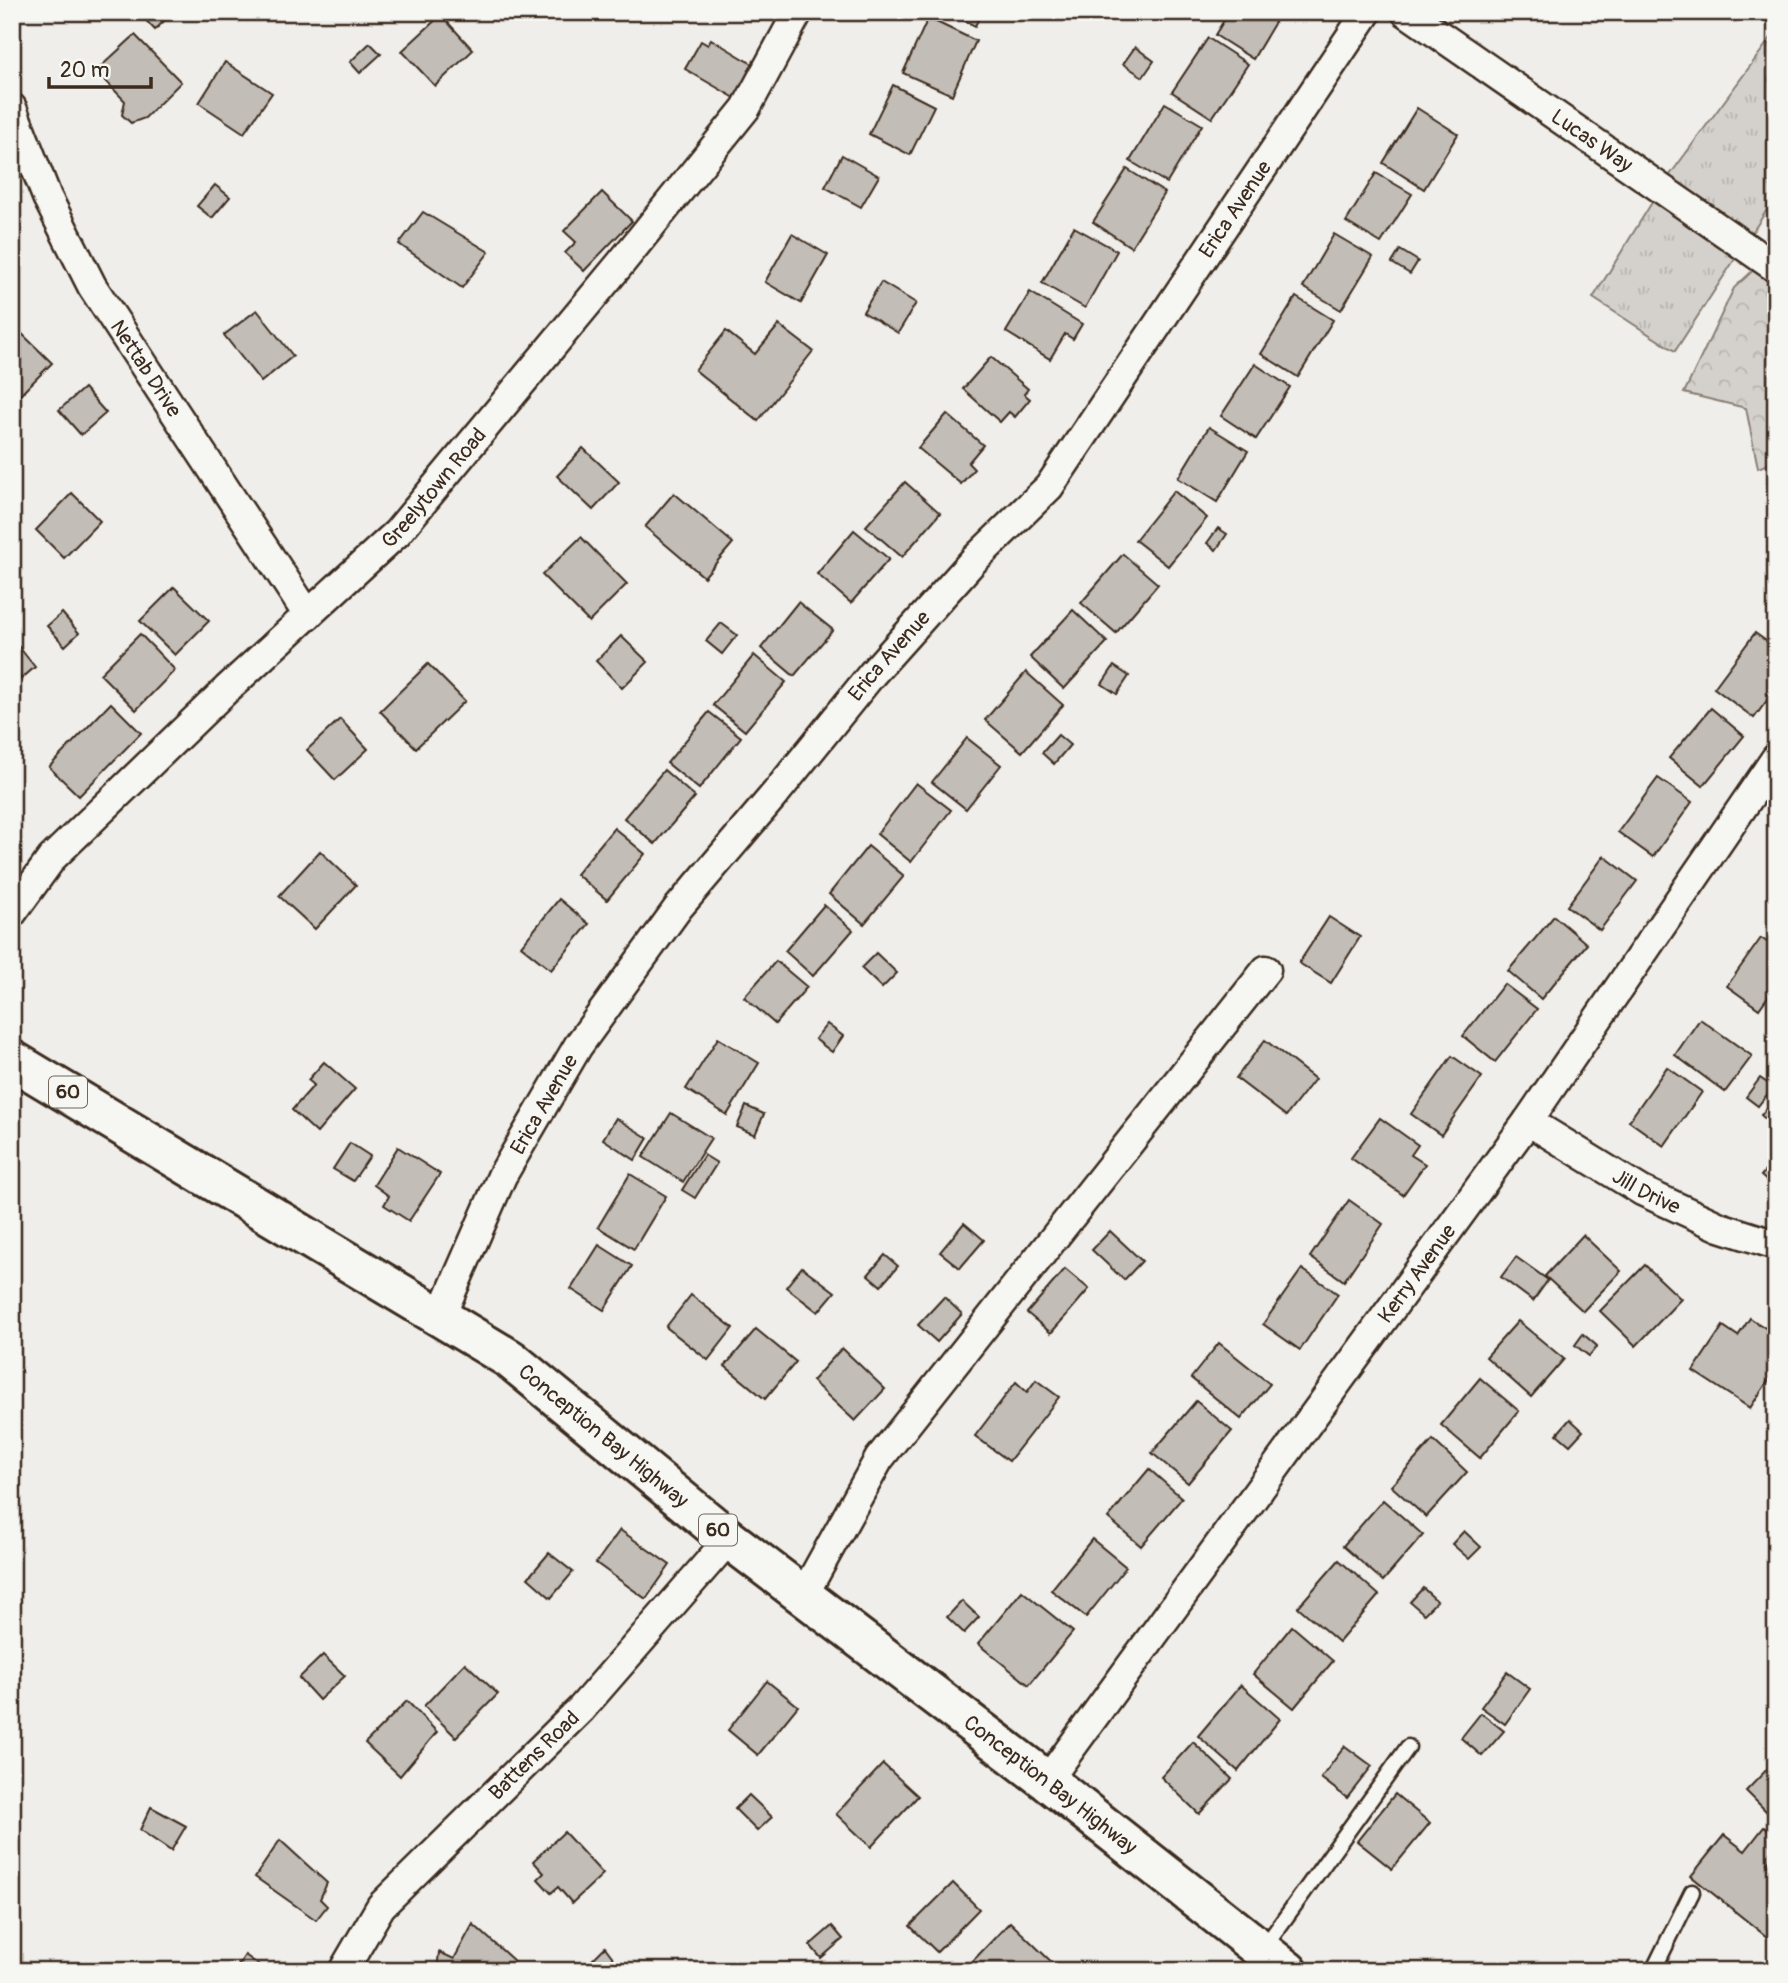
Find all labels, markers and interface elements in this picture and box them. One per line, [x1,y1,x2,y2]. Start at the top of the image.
scale bar [49,46,150,90]
text: 20 m [60,57,109,84]
street label: Lucas Way [1546,103,1638,178]
street label: Erica Avenue [1193,155,1278,263]
street label: Nettab Drive [104,315,188,423]
street label: Greelytown Road [376,422,492,554]
street label: Erica Avenue [842,604,936,706]
street label: Erica Avenue [504,1049,584,1159]
road number: 60 [49,1076,87,1108]
street label: Jill Drive [1607,1163,1685,1221]
street label: Kerry Avenue [1372,1218,1462,1328]
street label: Conception Bay Highway [513,1358,694,1514]
road number: 60 [699,1514,737,1546]
street label: Battens Road [483,1705,585,1806]
street label: Conception Bay Highway [958,1709,1143,1861]

